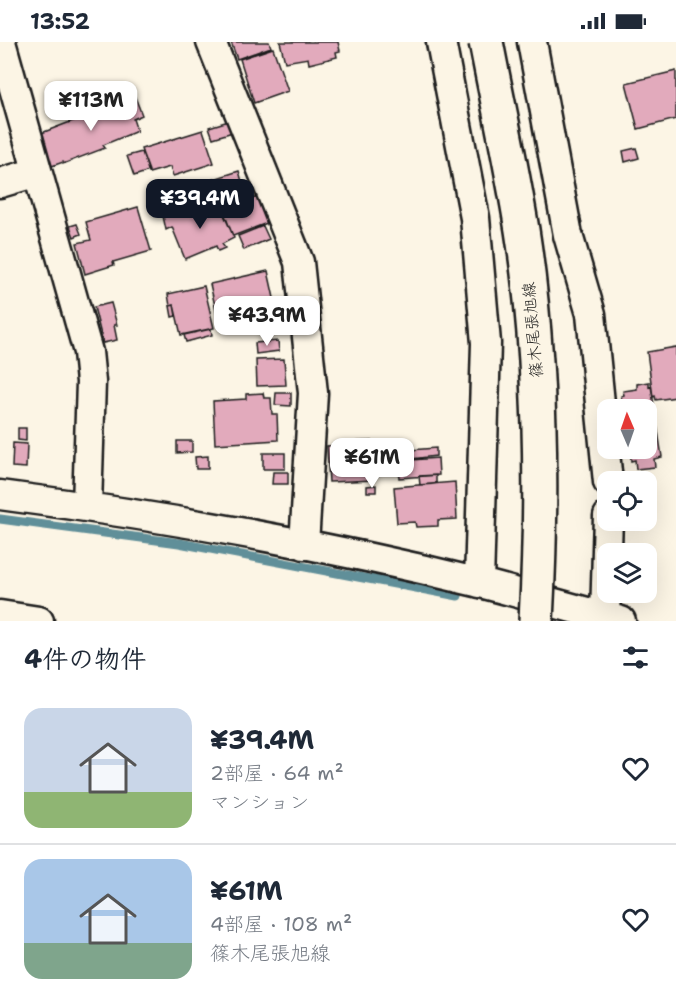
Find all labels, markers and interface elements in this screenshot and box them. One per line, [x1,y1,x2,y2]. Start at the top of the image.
text: 13:52 [30,7,90,36]
pin: ¥113M [49,81,133,132]
text: ¥113M [58,87,124,113]
pin: ¥39.4M [151,179,249,230]
text: ¥39.4M [160,185,240,211]
street label: 篠木尾張旭線 [518,281,547,379]
pin: ¥43.9M [218,296,316,347]
text: ¥43.9M [228,302,306,328]
north arrow [597,399,657,459]
map controls [597,399,657,603]
pin: ¥61M [336,438,408,489]
text: ¥61M [344,444,400,470]
button: locate [597,471,657,531]
button: layers [597,543,657,603]
text: 4件の物件 [24,641,146,676]
icon: filters [619,641,652,674]
text: ¥39.4M [210,722,314,757]
icon: home [72,732,144,804]
icon: heart [619,752,652,785]
text: 2部屋 · 64 m² [210,760,344,786]
text: マンション [210,789,309,815]
text: ¥61M [210,873,283,908]
icon: home [72,883,144,955]
icon: heart [619,903,652,936]
text: 4部屋 · 108 m² [210,911,352,937]
text: 篠木尾張旭線 [210,940,330,966]

